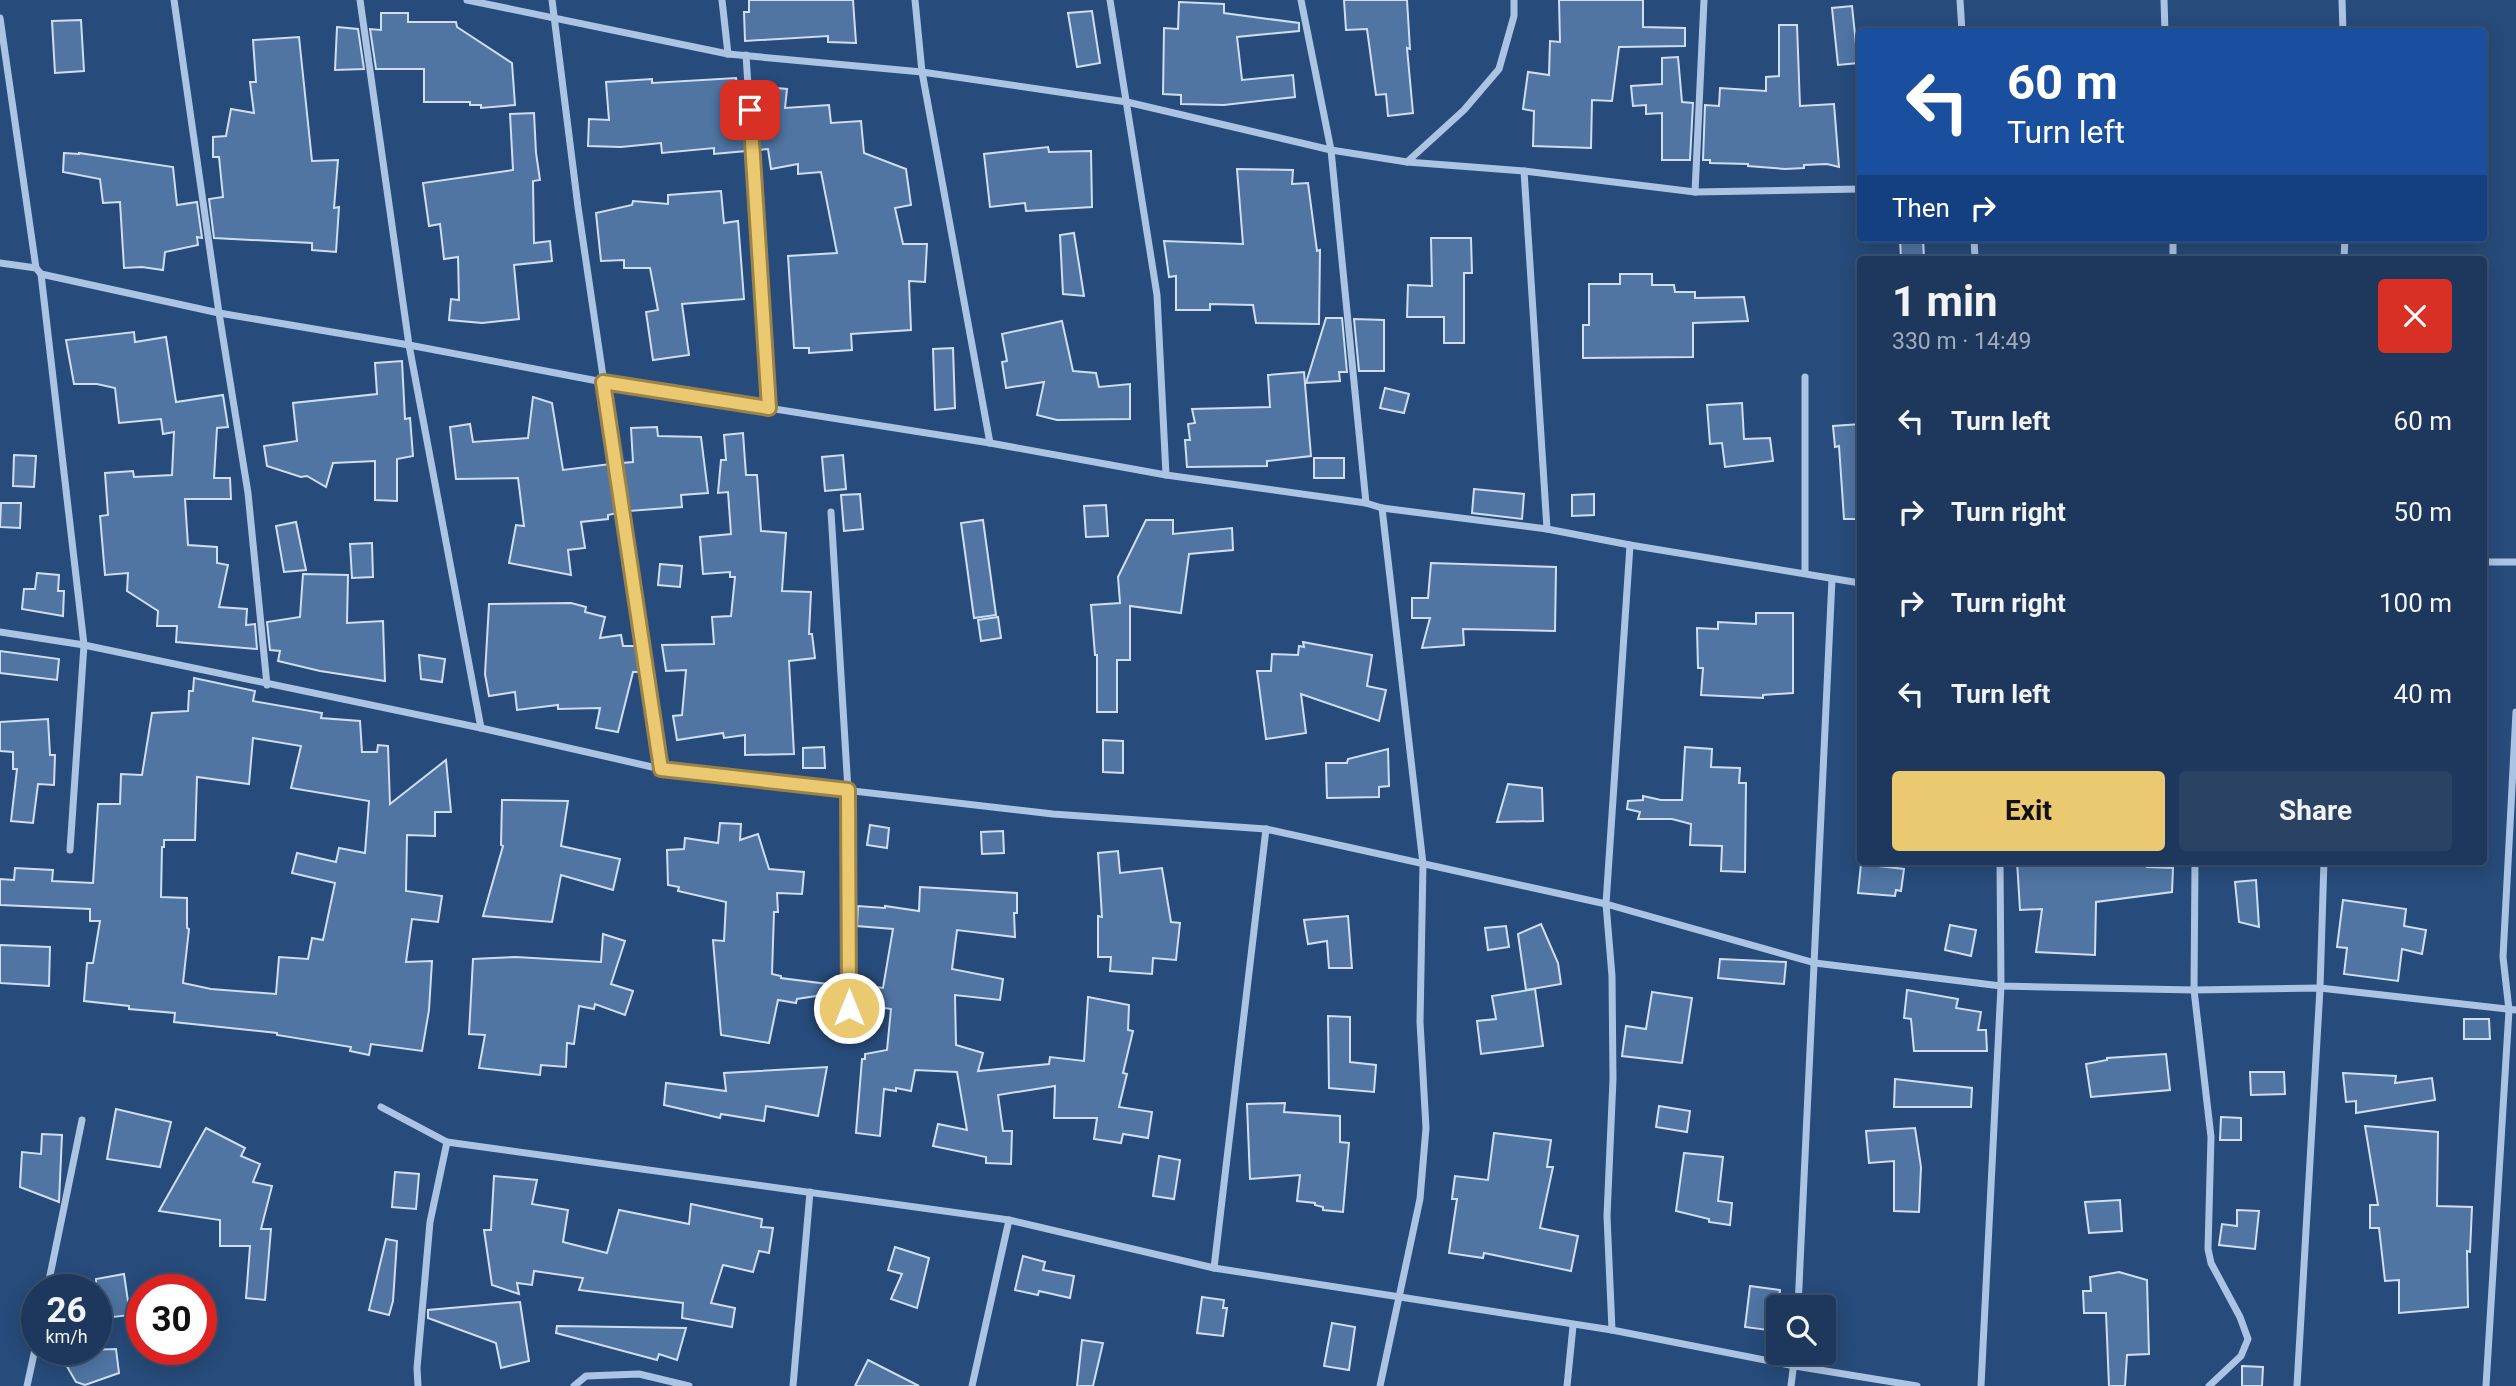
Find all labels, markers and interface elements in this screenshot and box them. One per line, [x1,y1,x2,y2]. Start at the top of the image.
text: 60 m [2007,54,2118,111]
icon: left [1892,56,1983,147]
pin [720,80,780,140]
icon: arrive [731,91,769,129]
text: Turn left [2007,113,2125,151]
icon: right [1964,189,2002,227]
text: Then [1892,193,1950,223]
text: 1 min [1892,277,1998,326]
button: close [2378,279,2452,353]
text: 330 m · 14:49 [1892,328,2031,355]
icon: left [1892,402,1930,440]
text: Turn left [1951,406,2050,436]
text: 60 m [2394,406,2452,436]
icon: right [1892,493,1930,531]
text: Turn right [1951,497,2066,527]
text: 50 m [2394,497,2452,527]
icon: right [1892,584,1930,622]
text: Turn right [1951,588,2066,618]
text: 100 m [2379,588,2452,618]
icon: left [1892,675,1930,713]
text: Turn left [1951,679,2050,709]
text: 40 m [2394,679,2452,709]
button: Exit [1892,771,2165,851]
button: Share [2179,771,2452,851]
position arrow [812,971,886,1045]
speed limit sign: 30 [126,1274,217,1365]
text: 26 [46,1290,87,1331]
map controls [1766,1295,1836,1365]
button: search [1766,1295,1836,1365]
text: km/h [45,1326,88,1347]

